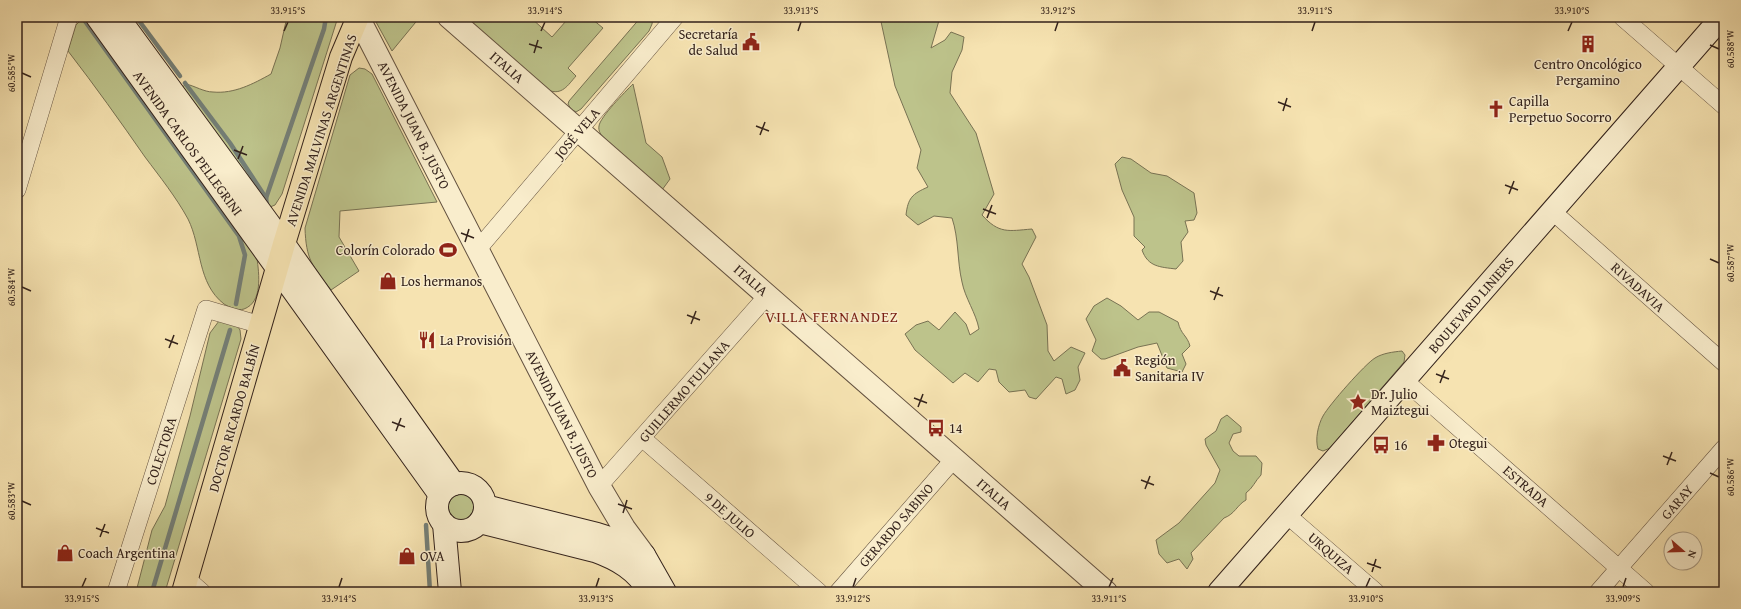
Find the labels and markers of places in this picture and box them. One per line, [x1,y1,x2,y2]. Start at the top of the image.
place label: Secretaría de Salud [678,24,739,60]
public building icon: Secretaría de Salud [741,32,761,52]
building icon: Centro Oncológico Pergamino [1578,34,1598,54]
place label: Centro Oncológico Pergamino [1534,54,1642,90]
place label: Capilla Perpetuo Socorro [1509,91,1612,127]
church icon: Capilla Perpetuo Socorro [1486,99,1506,119]
place label: Colorín Colorado [336,240,435,260]
sports icon: Colorín Colorado [438,240,458,260]
shop icon: Los hermanos [378,271,398,291]
place label: Los hermanos [401,271,482,291]
restaurant icon: La Provisión [417,330,437,350]
place label: La Provisión [440,330,512,350]
place label: Región Sanitaria IV [1135,350,1205,386]
public building icon: Región Sanitaria IV [1112,358,1132,378]
place label: Dr. Julio Maiztegui [1371,384,1429,420]
place icon: Dr. Julio Maiztegui [1348,392,1368,412]
bus stop icon: 14 [926,418,946,438]
place label: 14 [949,418,963,438]
pharmacy icon: Otegui [1426,433,1446,453]
place label: Otegui [1449,433,1488,453]
bus stop icon: 16 [1371,435,1391,455]
place label: 16 [1394,435,1408,455]
shop icon: Coach Argentina [55,543,75,563]
place label: Coach Argentina [78,543,176,563]
shop icon: OVA [397,546,417,566]
place label: OVA [420,546,445,566]

